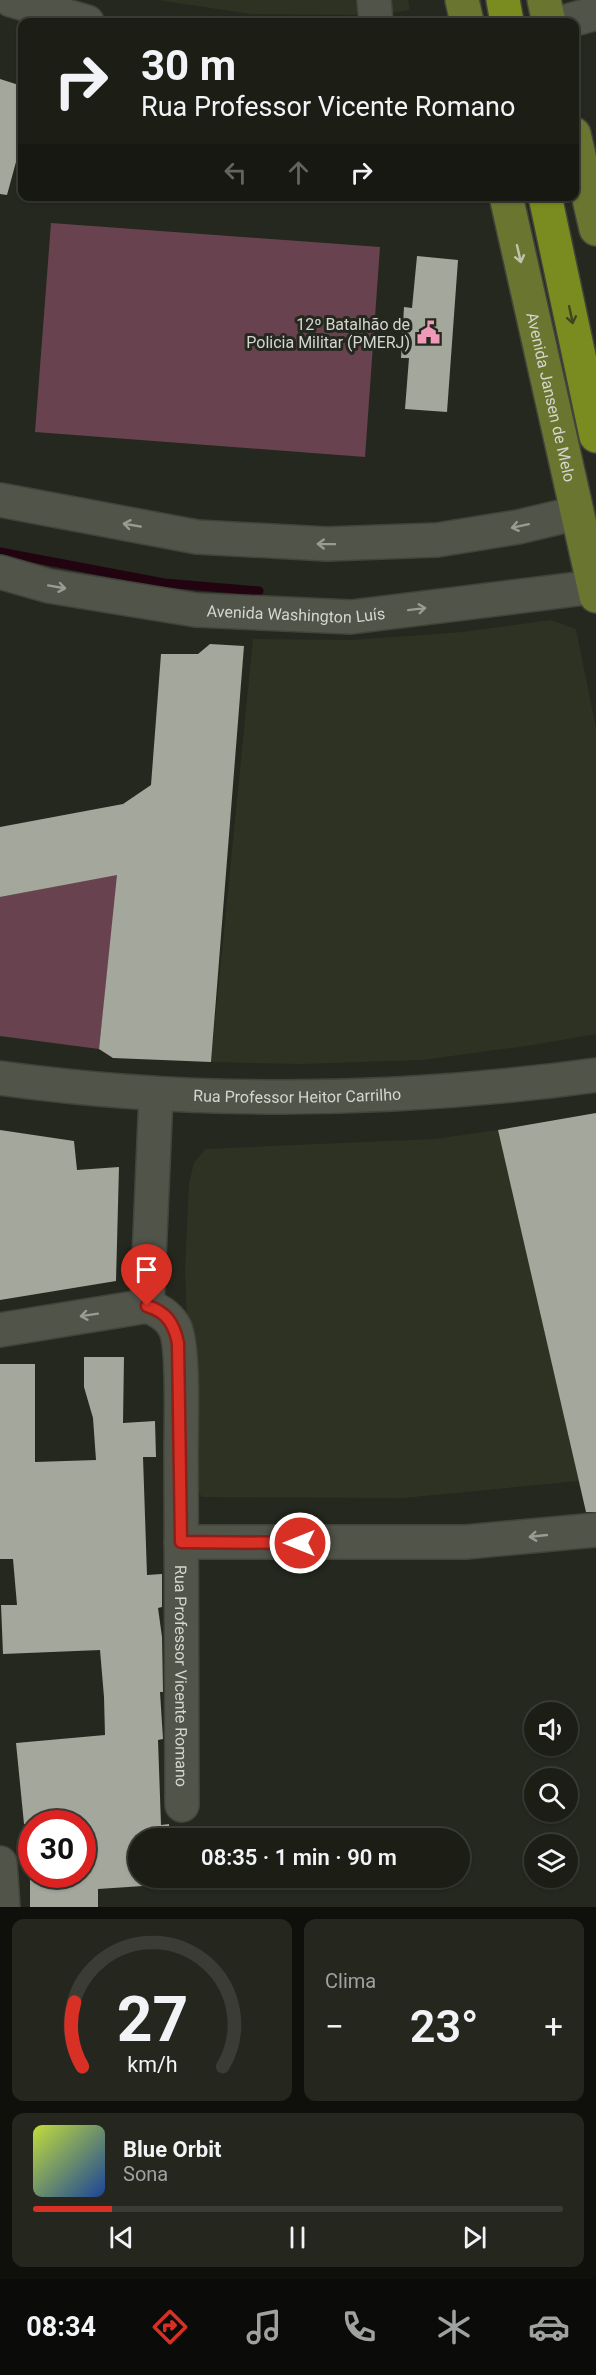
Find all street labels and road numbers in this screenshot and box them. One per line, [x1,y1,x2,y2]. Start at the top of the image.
street label: Avenida Jansen de Melo [523,310,580,484]
street label: Avenida Washington Luís [206,601,386,627]
street label: Rua Professor Heitor Carrilho [193,1084,402,1106]
street label: Rua Professor Vicente Romano [172,1565,191,1787]

